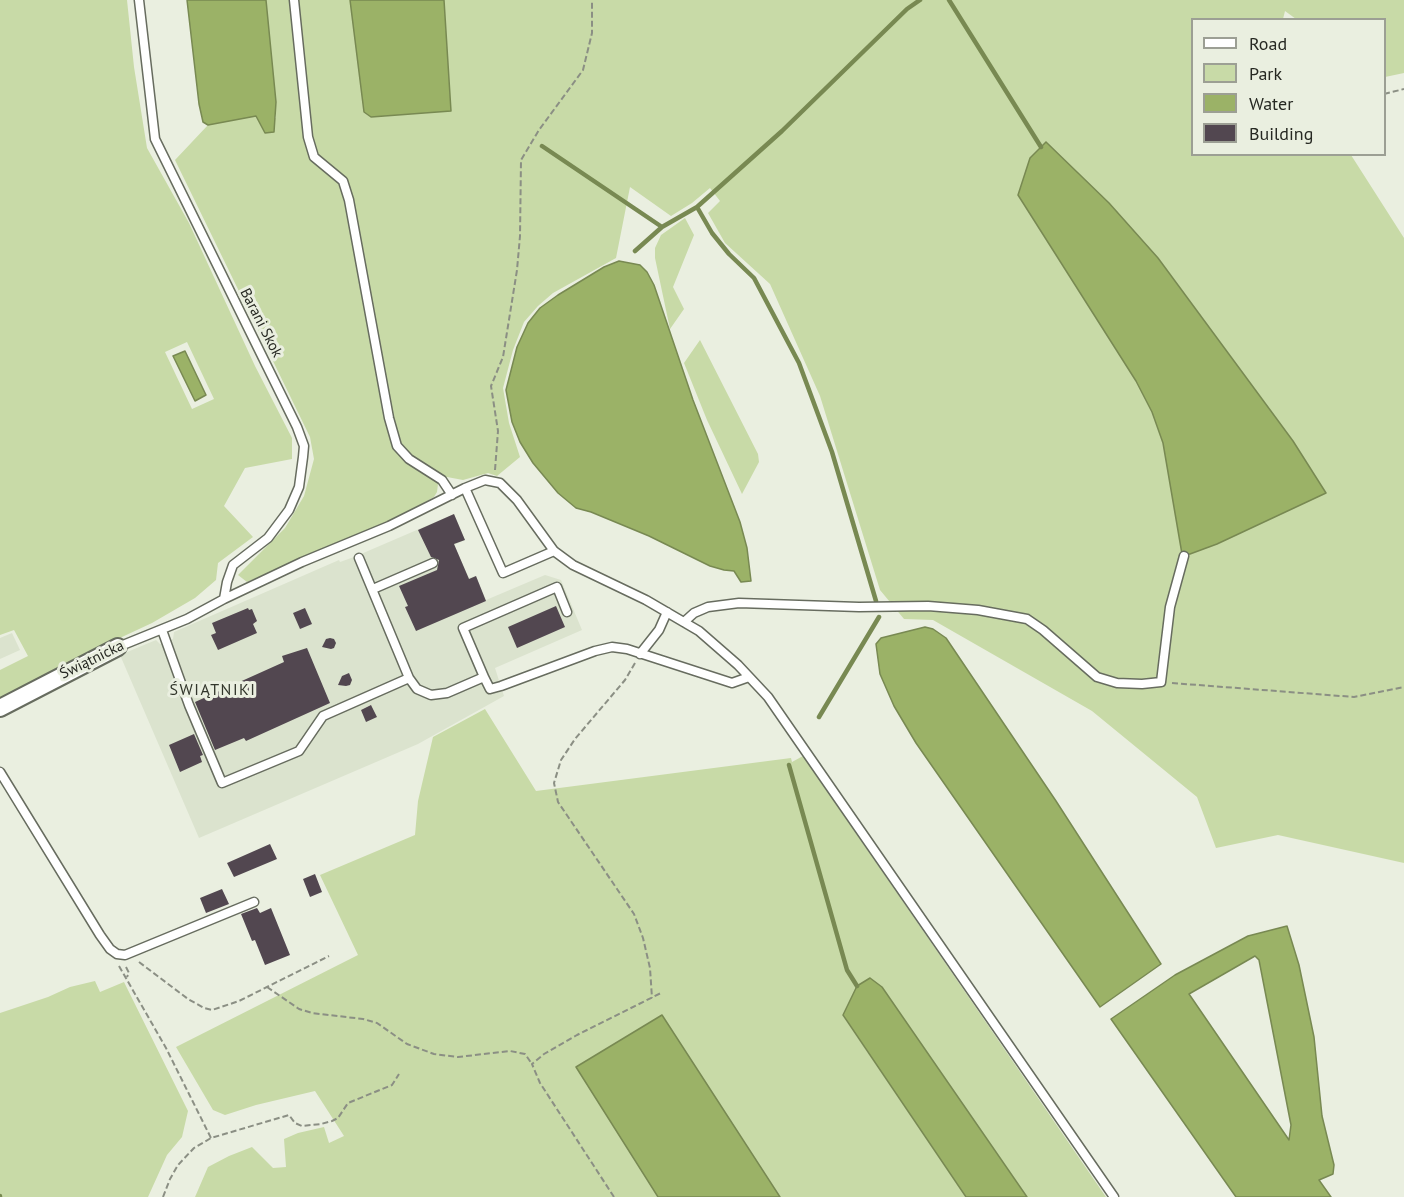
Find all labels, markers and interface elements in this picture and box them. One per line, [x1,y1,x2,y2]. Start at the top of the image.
legend [1191,18,1386,156]
text: Road [1249,32,1287,55]
text: Park [1249,62,1282,85]
text: Water [1249,92,1293,115]
text: Building [1249,122,1313,145]
street label: Barani Skok [236,285,286,361]
street label: Świątnicka [57,637,127,683]
district label: ŚWIĄTNIKI [170,680,256,700]

